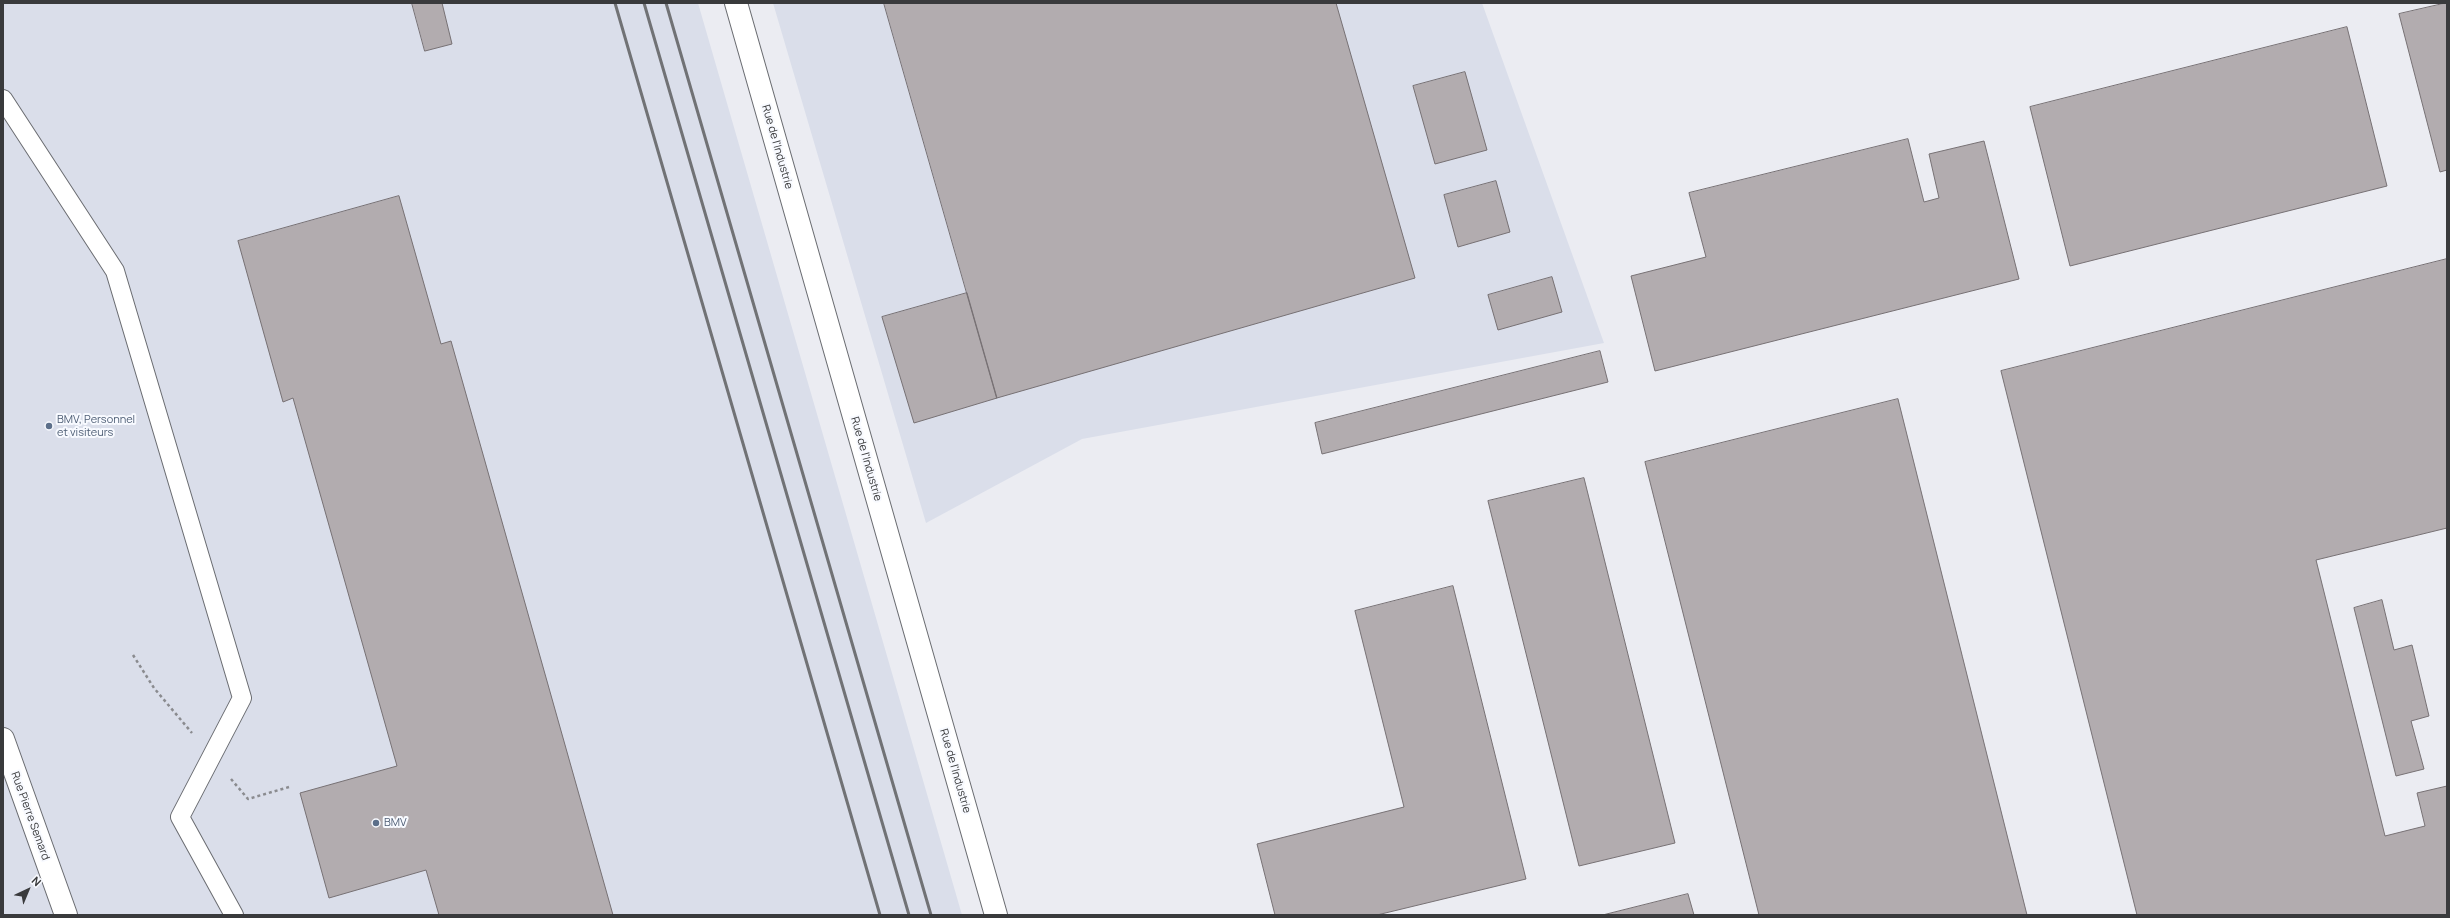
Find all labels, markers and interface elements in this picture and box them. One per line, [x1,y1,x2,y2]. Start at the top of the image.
street label: Rue de l'Industrie [759,103,795,191]
place label: BMV, Personnel et visiteurs [57,413,135,439]
street label: Rue de l'Industrie [848,415,884,503]
marker: BMV, Personnel et visiteurs [44,421,54,431]
street label: Rue de l'Industrie [937,727,973,815]
street label: Rue Pierre Semard [8,770,52,862]
place label: BMV [384,816,407,830]
marker: BMV [371,818,381,828]
north arrow [8,870,48,910]
text: N [29,873,45,889]

